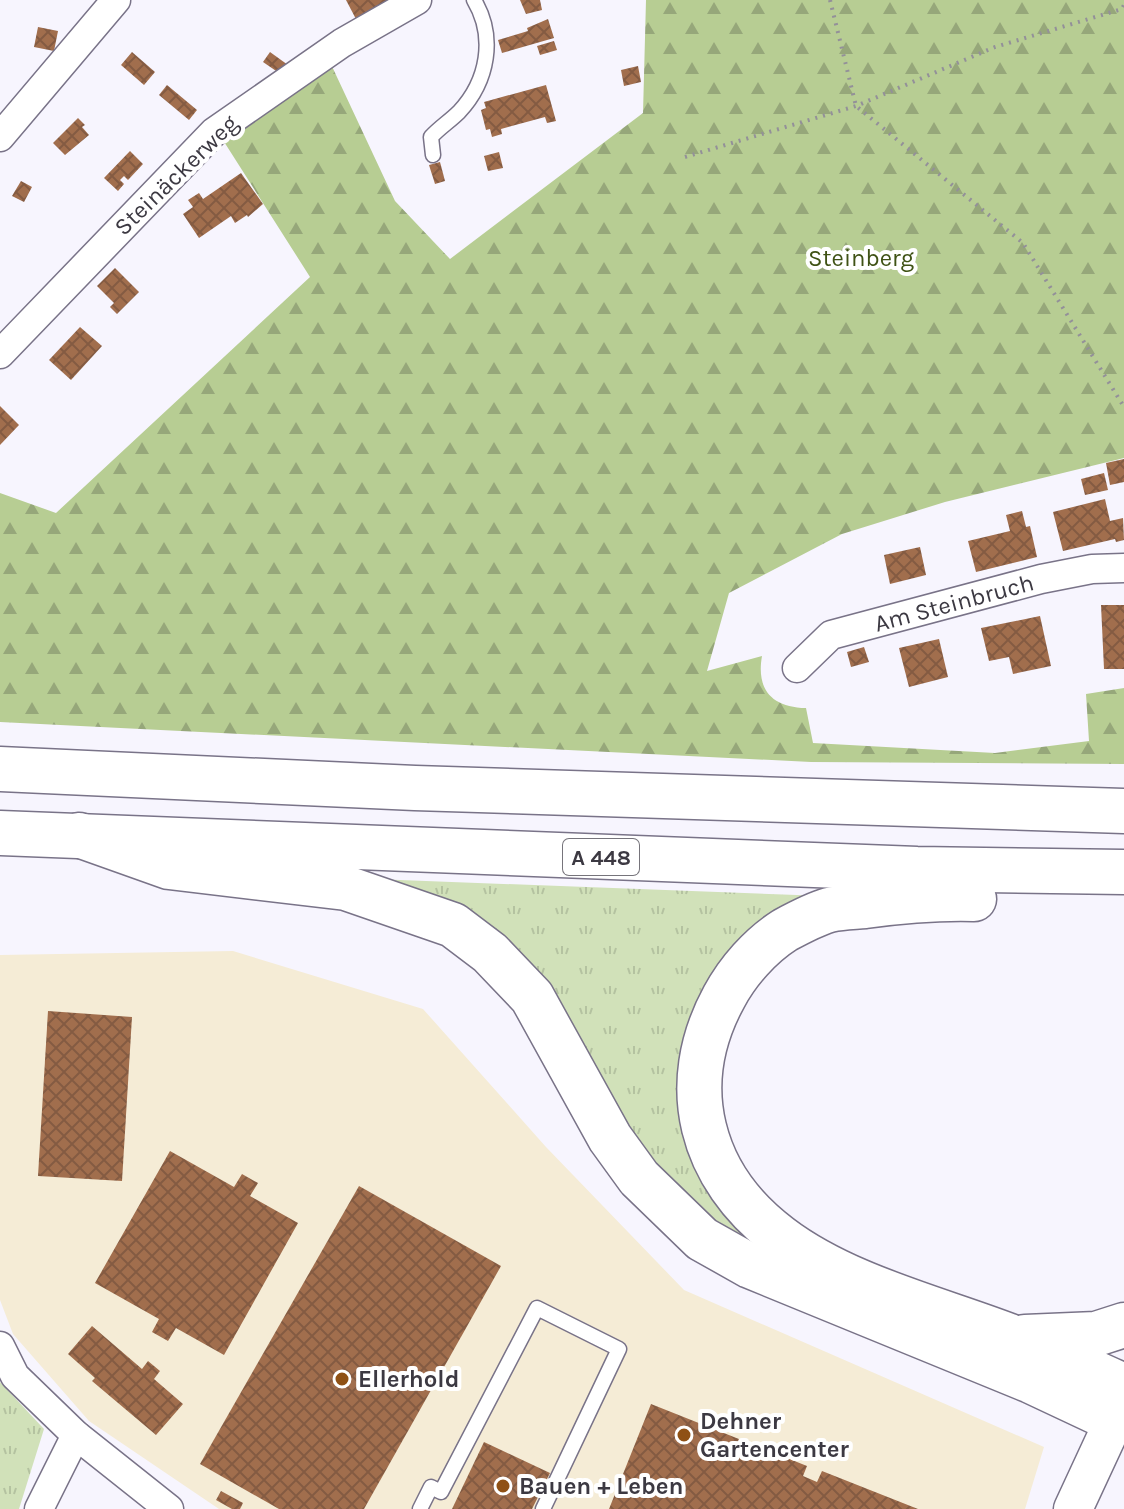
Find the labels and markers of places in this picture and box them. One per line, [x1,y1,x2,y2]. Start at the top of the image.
place label: Ellerhold [358,1365,459,1393]
marker: Ellerhold [333,1370,351,1388]
place label: Dehner Gartencenter [700,1407,849,1463]
marker: Dehner Gartencenter [675,1426,693,1444]
place label: Bauen + Leben [519,1472,683,1500]
marker: Bauen + Leben [494,1477,512,1495]

